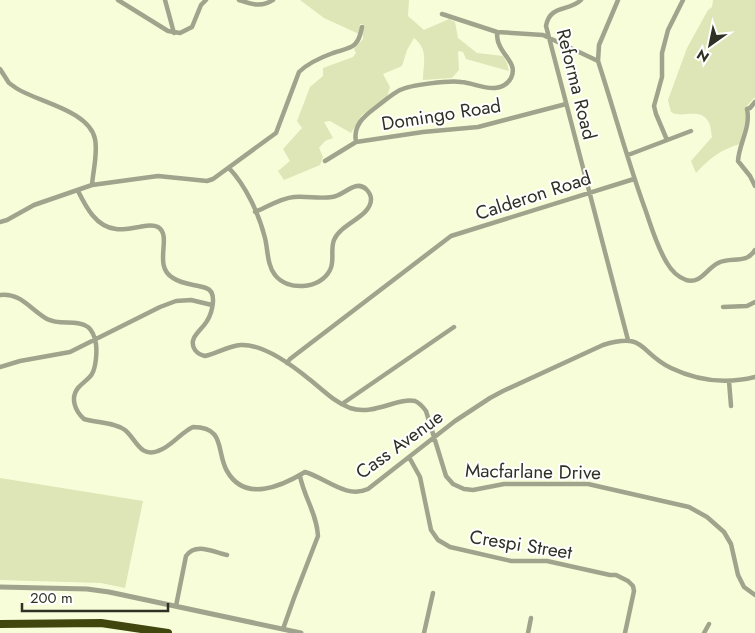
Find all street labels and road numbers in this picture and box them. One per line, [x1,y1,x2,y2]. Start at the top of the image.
street label: Reforma Road [550,26,603,142]
street label: Domingo Road [379,92,503,137]
street label: Calderon Road [472,164,595,227]
street label: Cass Avenue [350,403,449,485]
street label: Macfarlane Drive [465,457,601,486]
street label: Crespi Street [468,523,575,566]

